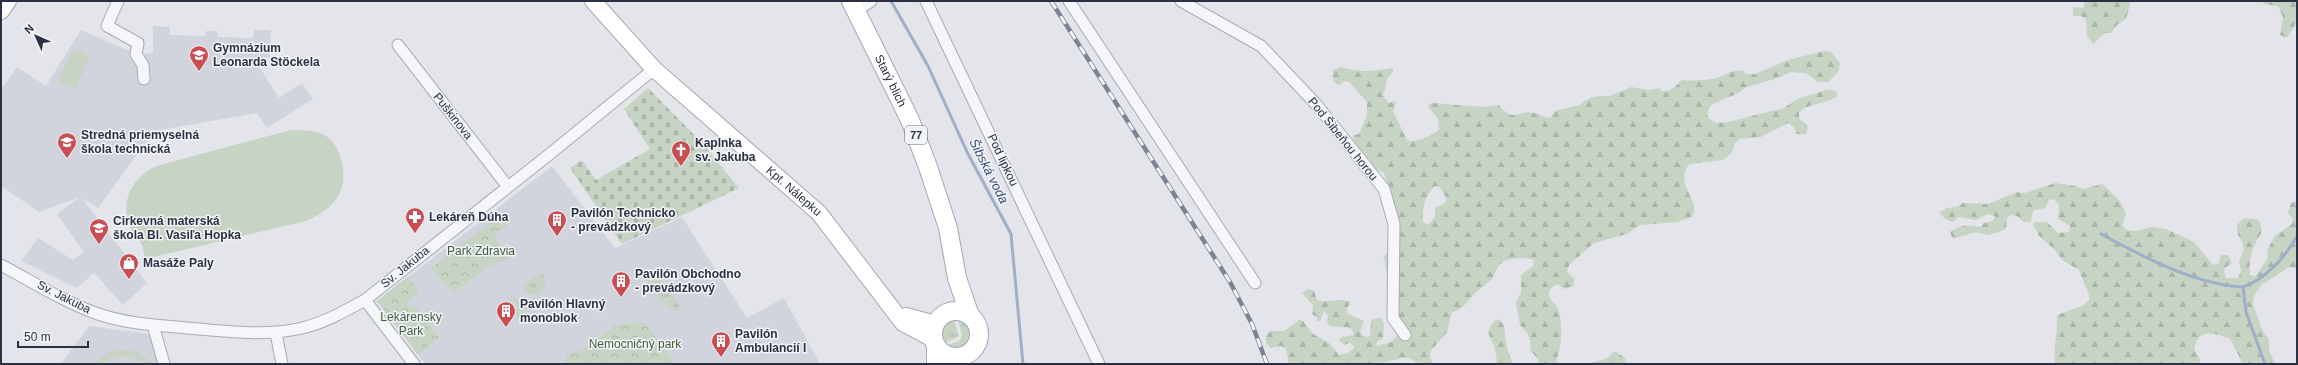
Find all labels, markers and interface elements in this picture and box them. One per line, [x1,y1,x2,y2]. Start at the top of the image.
north arrow [16,16,56,56]
text: N [22,22,36,36]
place label: Gymnázium Leonarda Stöckela [213,41,320,69]
school or university icon: Gymnázium Leonarda Stöckela [188,44,210,72]
street label: Starý blich [872,52,909,109]
street label: Puškinova [430,90,476,142]
street label: Pod Šibeňou horou [1305,94,1382,183]
road number: 77 [905,126,927,144]
place label: Stredná priemyselná škola technická [81,128,199,156]
school or university icon: Stredná priemyselná škola technická [56,131,78,159]
street label: Pod lipkou [985,132,1021,188]
place label: Kaplnka sv. Jakuba [695,136,756,164]
water label: Šibská voda [966,136,1012,206]
church icon: Kaplnka sv. Jakuba [670,139,692,167]
street label: Kpt. Nálepku [763,163,824,219]
pharmacy icon: Lekáreň Dúha [404,206,426,234]
place label: Pavilón Technicko - prevádzkový [571,206,675,234]
building icon: Pavilón Technicko - prevádzkový [546,209,568,237]
place label: Lekáreň Dúha [429,210,509,224]
place label: Cirkevná materská škola Bl. Vasiľa Hopka [113,214,241,242]
school or university icon: Cirkevná materská škola Bl. Vasiľa Hopka [88,217,110,245]
street label: Sv. Jakuba [378,243,432,291]
park label: Park Zdravia [447,244,515,258]
shop icon: Masáže Paly [118,252,140,280]
place label: Masáže Paly [143,256,214,270]
place label: Pavilón Obchodno - prevádzkový [635,267,741,295]
building icon: Pavilón Obchodno - prevádzkový [610,270,632,298]
street label: Sv. Jakuba [35,277,94,317]
place label: Pavilón Hlavný monoblok [520,297,606,325]
building icon: Pavilón Hlavný monoblok [495,300,517,328]
park label: Lekárensky Park [380,310,442,338]
scale bar [18,323,88,349]
place label: Pavilón Ambulancií I [735,327,806,355]
text: 50 m [24,330,51,344]
building icon: Pavilón Ambulancií I [710,330,732,358]
park label: Nemocničný park [589,337,682,351]

